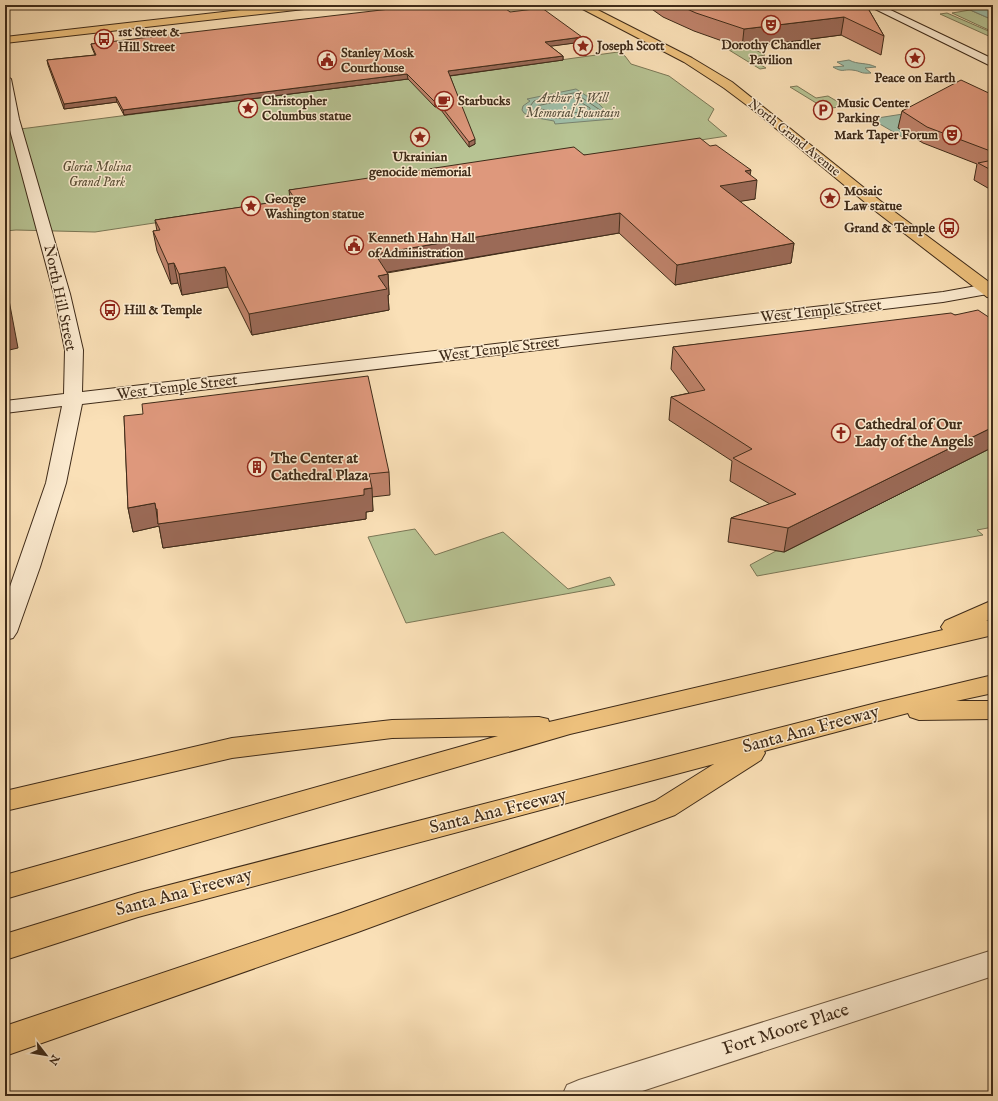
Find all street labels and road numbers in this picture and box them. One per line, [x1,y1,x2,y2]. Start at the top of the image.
street label: North Grand Avenue [744,96,844,180]
street label: North Hill Street [39,243,81,353]
street label: West Temple Street [759,295,883,327]
street label: West Temple Street [437,332,561,366]
street label: West Temple Street [115,370,239,404]
street label: Santa Ana Freeway [740,701,882,759]
street label: Santa Ana Freeway [427,784,569,840]
street label: Santa Ana Freeway [113,864,255,922]
street label: Fort Moore Place [720,999,852,1061]

